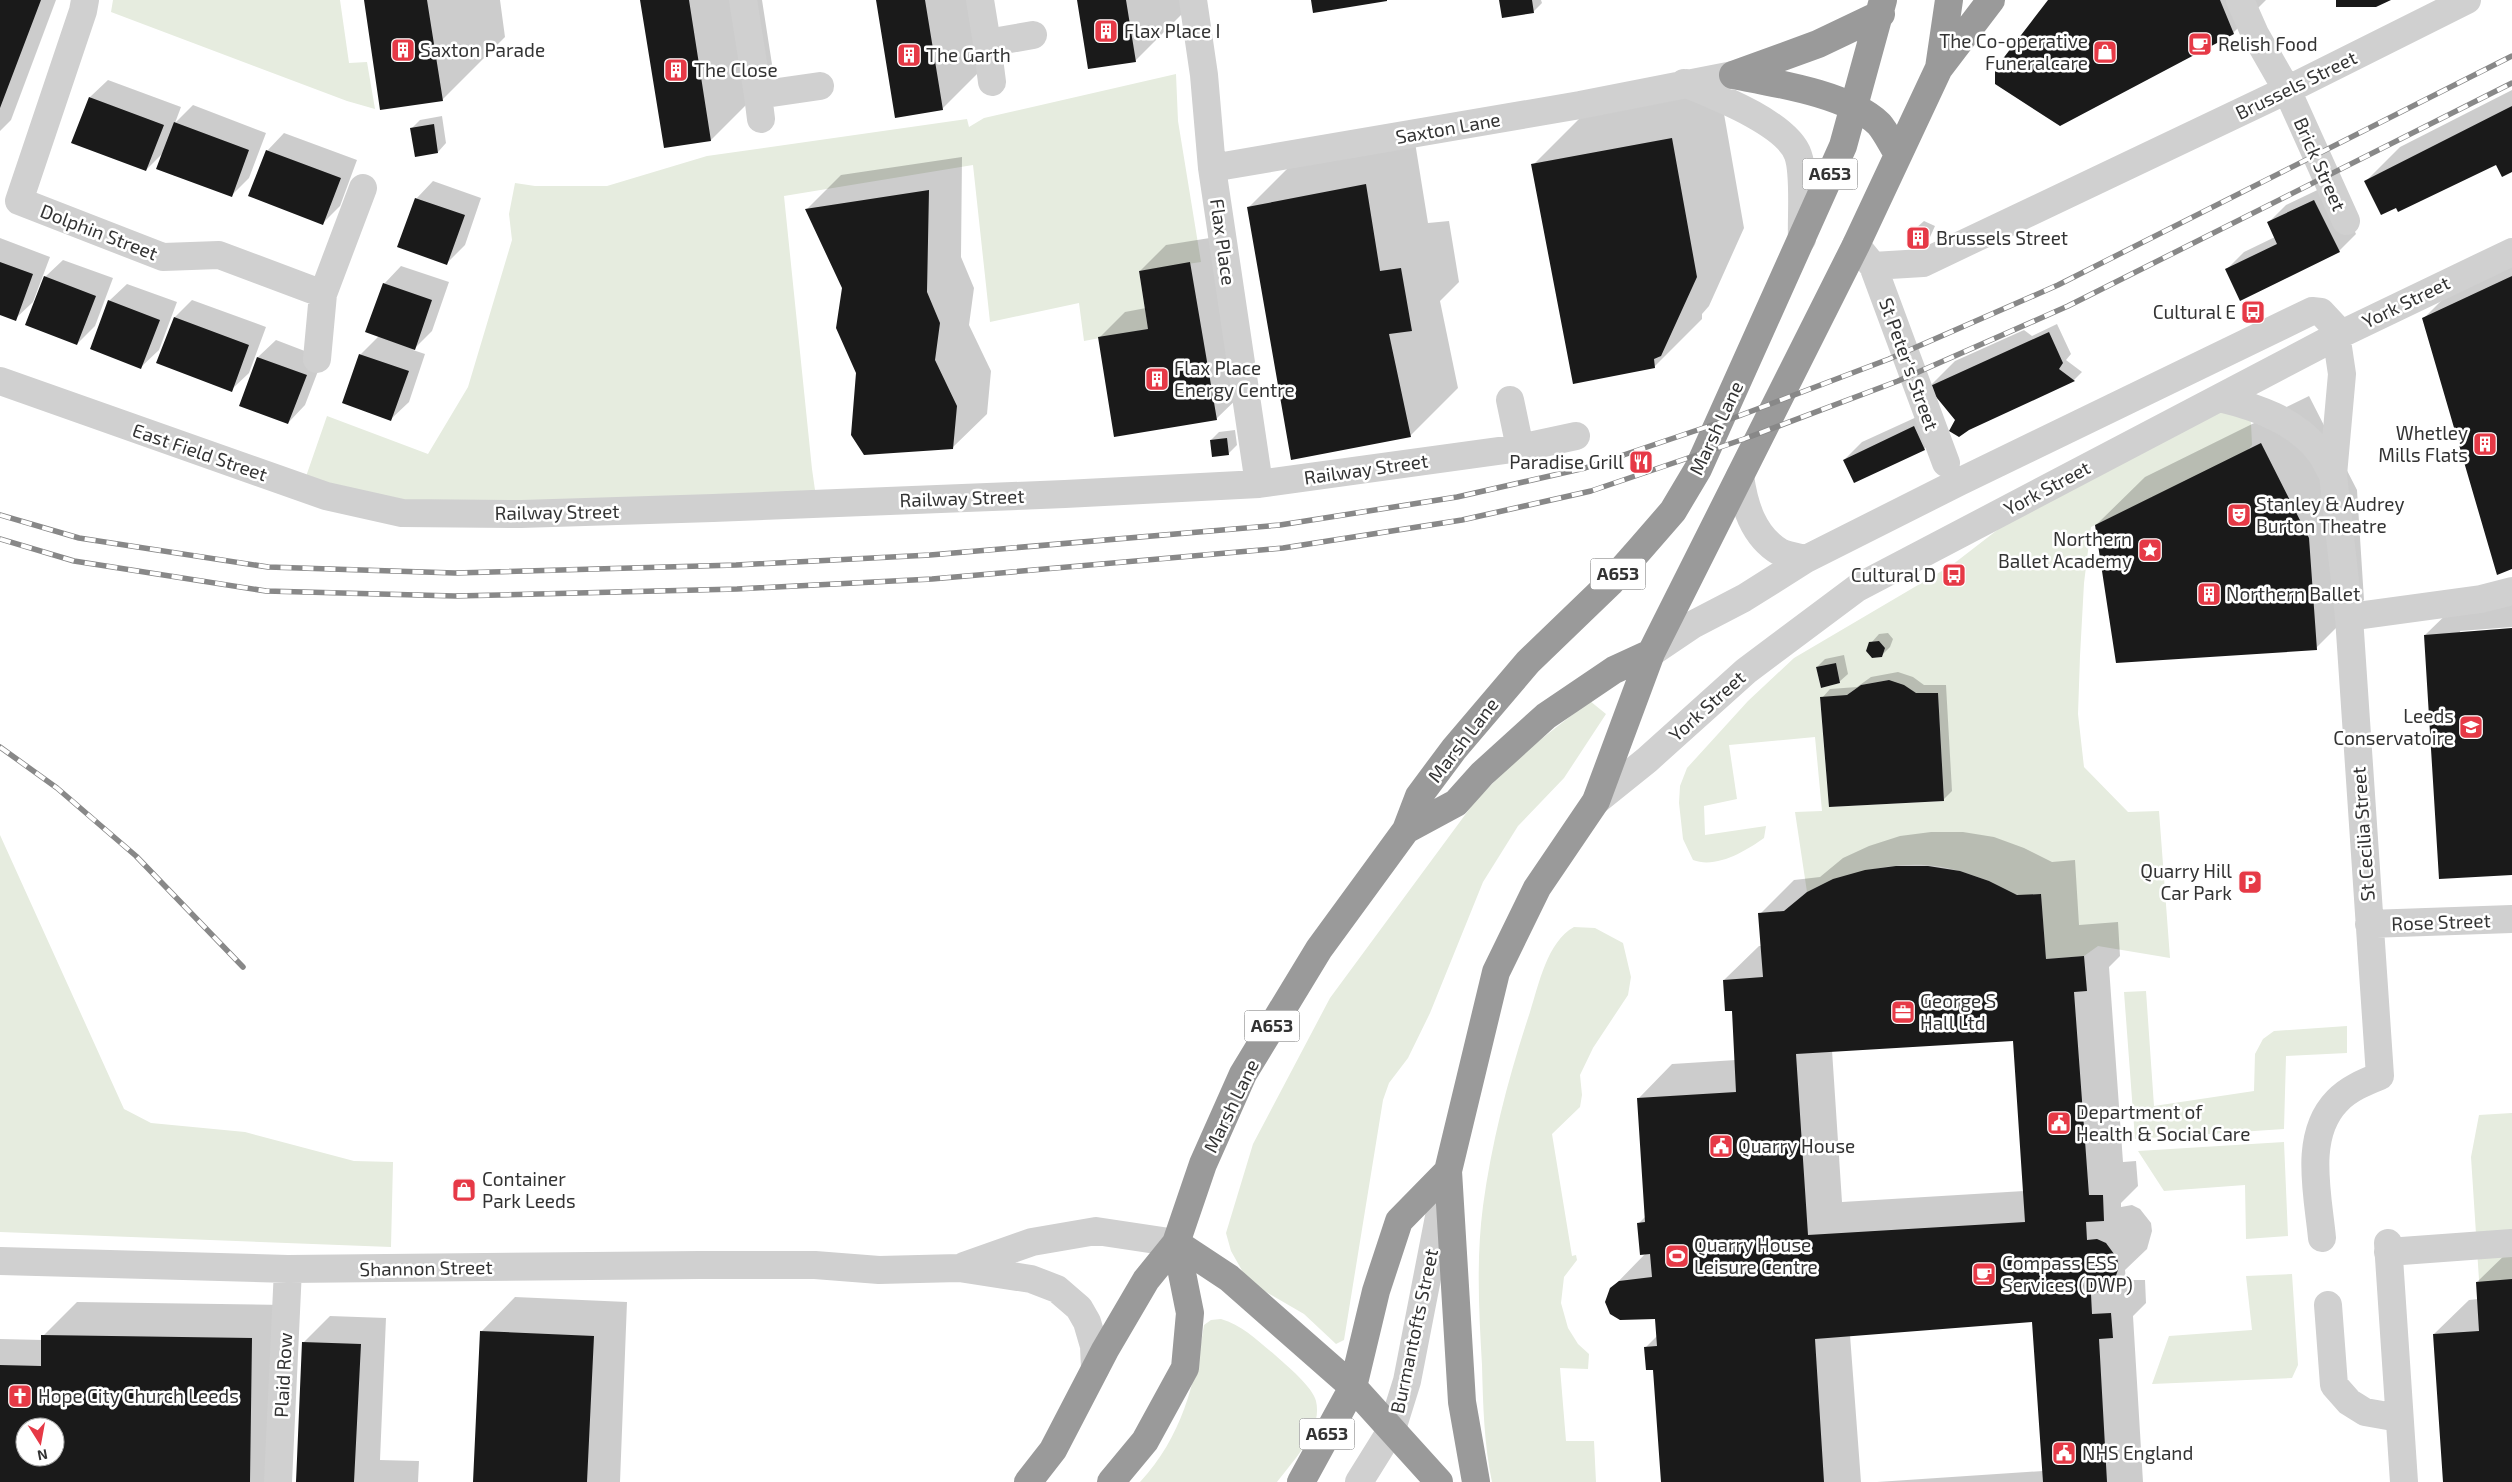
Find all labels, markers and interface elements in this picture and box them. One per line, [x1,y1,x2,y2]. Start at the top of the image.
building icon: Flax Place I [1093,18,1119,44]
place label: Flax Place I [1124,19,1220,42]
place label: The Co-operative Funeralcare [1939,29,2088,74]
cafe icon: Relish Food [2187,31,2213,57]
place label: Relish Food [2218,32,2318,55]
building icon: Saxton Parade [390,37,416,63]
place label: Saxton Parade [420,38,545,61]
shop icon: The Co-operative Funeralcare [2092,39,2118,65]
building icon: The Garth [896,42,922,68]
place label: The Garth [926,43,1011,66]
street label: Brussels Street [2231,45,2360,124]
building icon: The Close [663,57,689,83]
place label: The Close [694,58,778,81]
street label: Saxton Lane [1394,107,1502,148]
street label: Brick Street [2290,113,2351,214]
road number: A653 [1802,158,1858,190]
street label: Flax Place [1206,197,1241,287]
street label: Dolphin Street [37,199,161,264]
building icon: Brussels Street [1905,225,1931,251]
place label: Brussels Street [1936,226,2068,249]
street label: York Street [2358,271,2453,333]
street label: St Peter's Street [1875,295,1944,433]
bus stop icon: Cultural E [2240,299,2266,325]
place label: Cultural E [2153,300,2236,323]
place label: Flax Place Energy Centre [1174,356,1295,401]
building icon: Flax Place Energy Centre [1144,366,1170,392]
street label: Marsh Lane [1684,377,1747,478]
street label: East Field Street [130,418,271,485]
place label: Whetley Mills Flats [2378,421,2468,466]
building icon: Whetley Mills Flats [2472,431,2498,457]
street label: Railway Street [1302,448,1429,489]
restaurant icon: Paradise Grill [1628,449,1654,475]
place label: Paradise Grill [1509,450,1624,473]
street label: York Street [2000,455,2094,520]
street label: Railway Street [899,484,1025,511]
place label: Stanley & Audrey Burton Theatre [2256,492,2404,537]
street label: Railway Street [494,499,620,524]
theatre icon: Stanley & Audrey Burton Theatre [2226,502,2252,528]
place label: Northern Ballet Academy [1998,527,2132,572]
place icon: Northern Ballet Academy [2137,537,2163,563]
road number: A653 [1590,558,1646,590]
bus stop icon: Cultural D [1941,562,1967,588]
place label: Cultural D [1851,563,1936,586]
building icon: Northern Ballet [2196,581,2222,607]
place label: Northern Ballet [2226,582,2360,605]
street label: York Street [1664,665,1749,746]
street label: Marsh Lane [1422,693,1503,787]
place label: Leeds Conservatoire [2333,704,2454,749]
school or university icon: Leeds Conservatoire [2458,714,2484,740]
street label: St Cecilia Street [2346,766,2379,902]
place label: Quarry Hill Car Park [2140,859,2232,904]
parking icon: Quarry Hill Car Park [2237,869,2263,895]
street label: Rose Street [2391,908,2491,935]
place label: George S Hall Ltd [1920,989,1996,1034]
office icon: George S Hall Ltd [1890,999,1916,1025]
road number: A653 [1244,1010,1300,1042]
street label: Marsh Lane [1198,1055,1263,1156]
place label: Department of Health & Social Care [2076,1100,2250,1145]
public building icon: Department of Health & Social Care [2046,1110,2072,1136]
public building icon: Quarry House [1708,1133,1734,1159]
place label: Quarry House [1738,1134,1855,1157]
place label: Container Park Leeds [482,1167,576,1212]
shop icon: Container Park Leeds [451,1177,477,1203]
place label: Quarry House Leisure Centre [1694,1233,1818,1278]
sports icon: Quarry House Leisure Centre [1664,1243,1690,1269]
street label: Burmantofts Street [1385,1247,1442,1415]
place label: Compass ESS Services (DWP) [2002,1251,2133,1296]
street label: Shannon Street [359,1255,493,1280]
cafe icon: Compass ESS Services (DWP) [1971,1261,1997,1287]
street label: Plaid Row [269,1332,296,1418]
church icon: Hope City Church Leeds [7,1383,33,1409]
place label: Hope City Church Leeds [38,1384,239,1407]
north arrow [15,1417,65,1467]
road number: A653 [1300,1418,1354,1450]
public building icon: NHS England [2051,1440,2077,1466]
place label: NHS England [2082,1441,2193,1464]
text: N [36,1446,49,1465]

